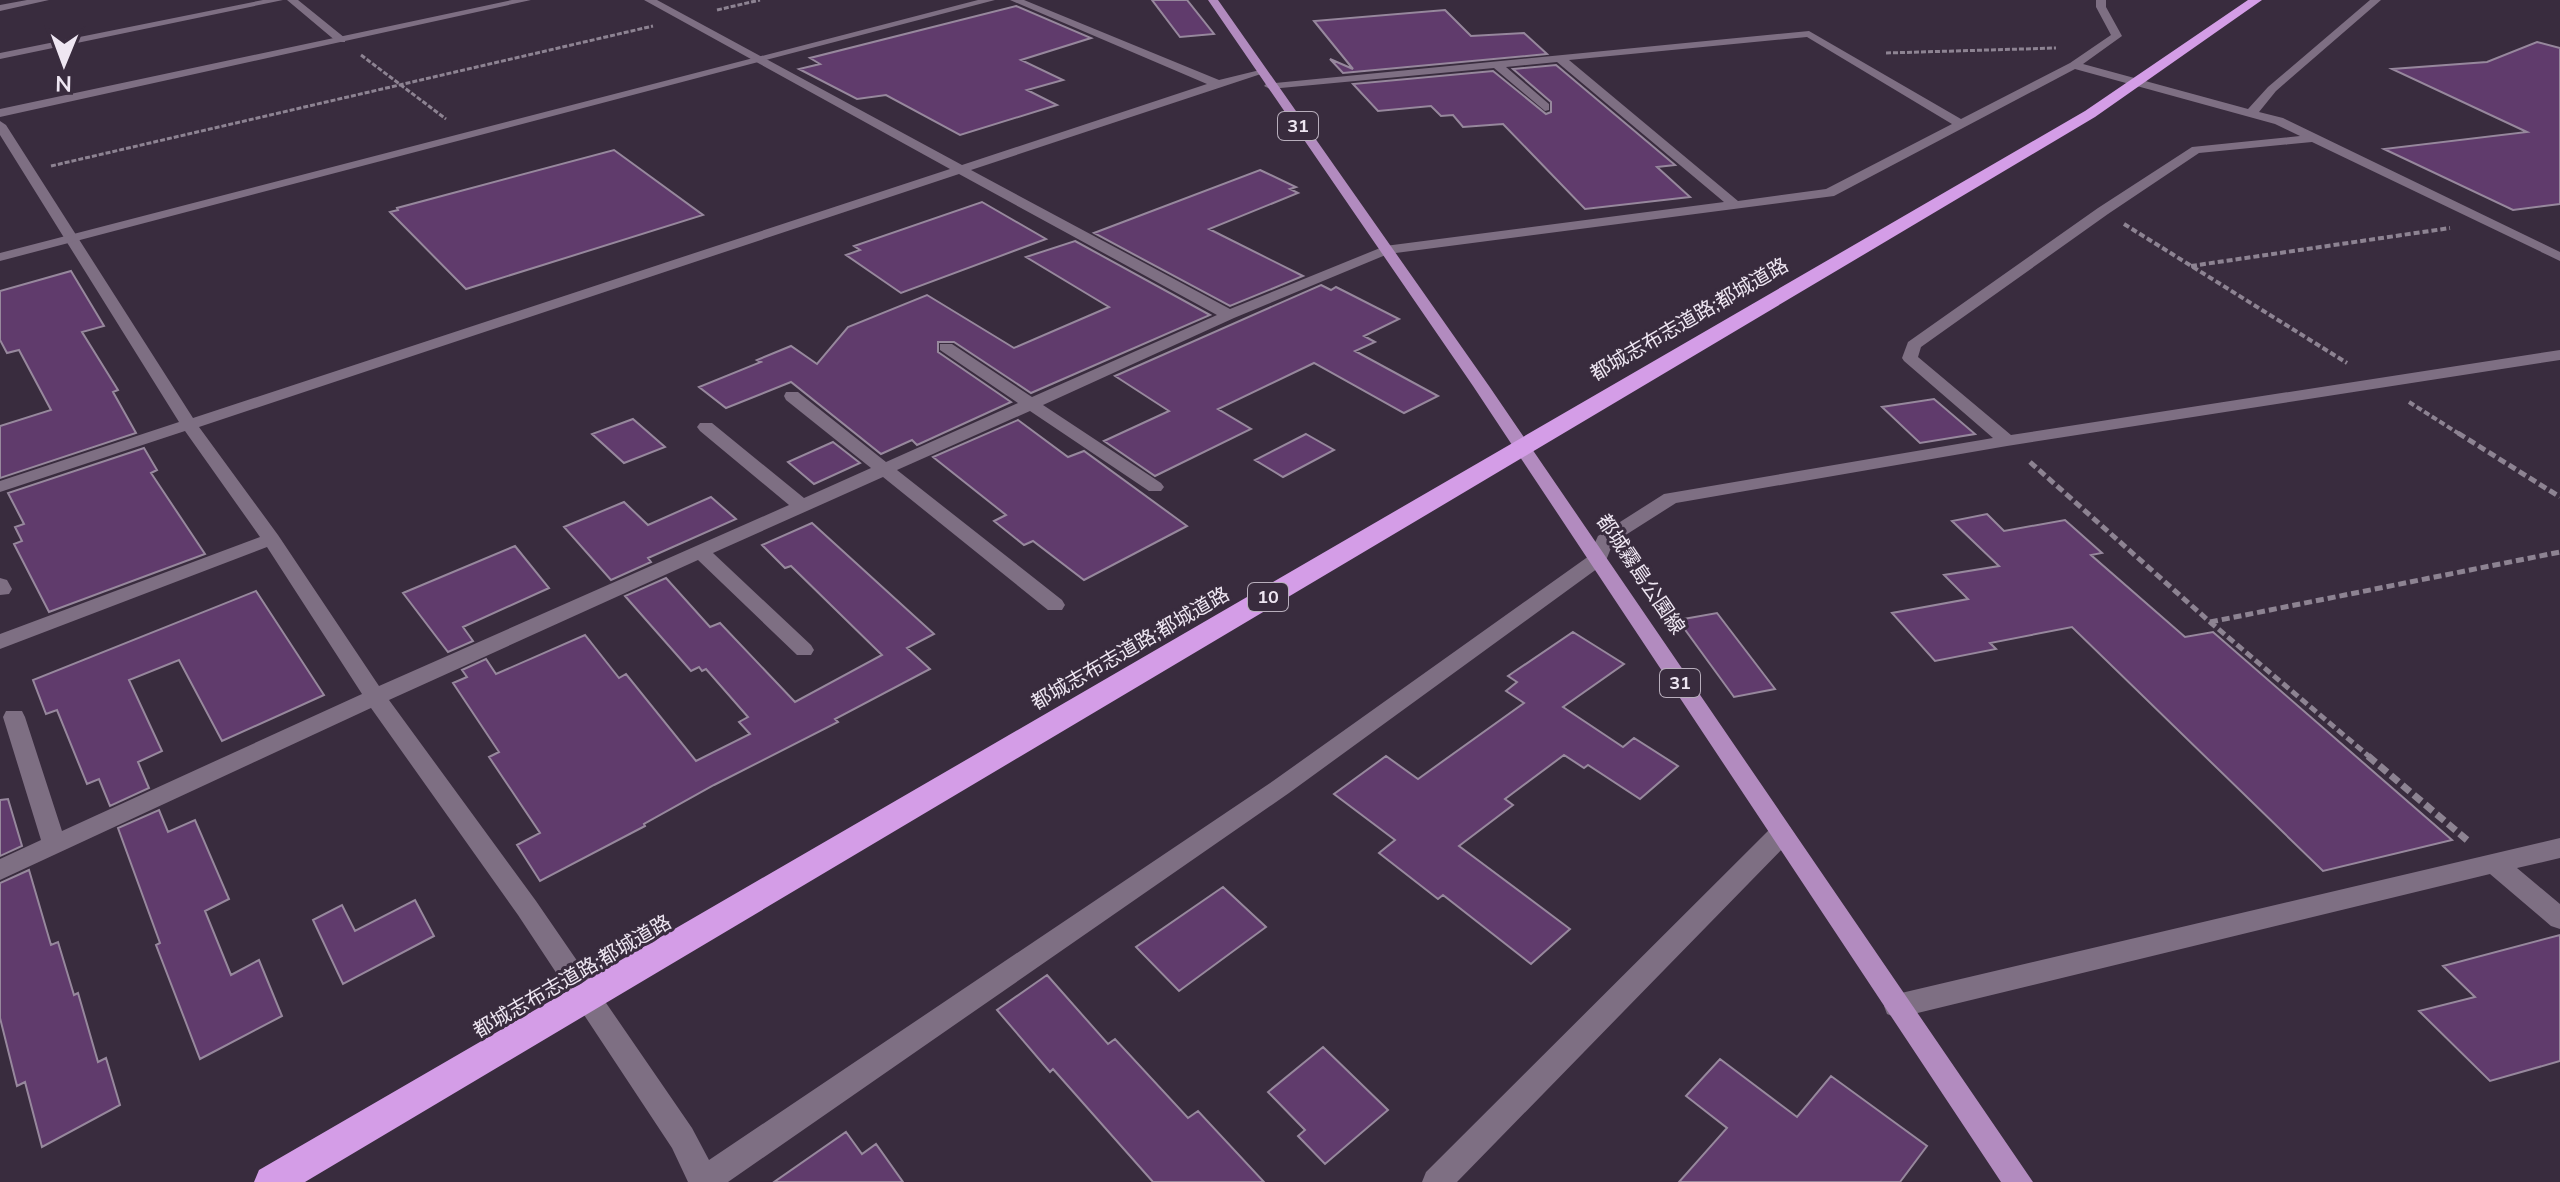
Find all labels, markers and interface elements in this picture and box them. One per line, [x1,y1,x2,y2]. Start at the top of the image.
north arrow [24,24,104,104]
text: N [55,70,72,98]
road number: 31 [1278,112,1318,140]
street label: 都城志布志道路;都城道路 [1585,252,1792,386]
street label: 都城霧島公園線 [1592,509,1691,639]
street label: 都城志布志道路;都城道路 [1026,581,1233,715]
road number: 10 [1248,583,1288,611]
road number: 31 [1660,669,1700,697]
street label: 都城志布志道路;都城道路 [468,909,675,1043]

